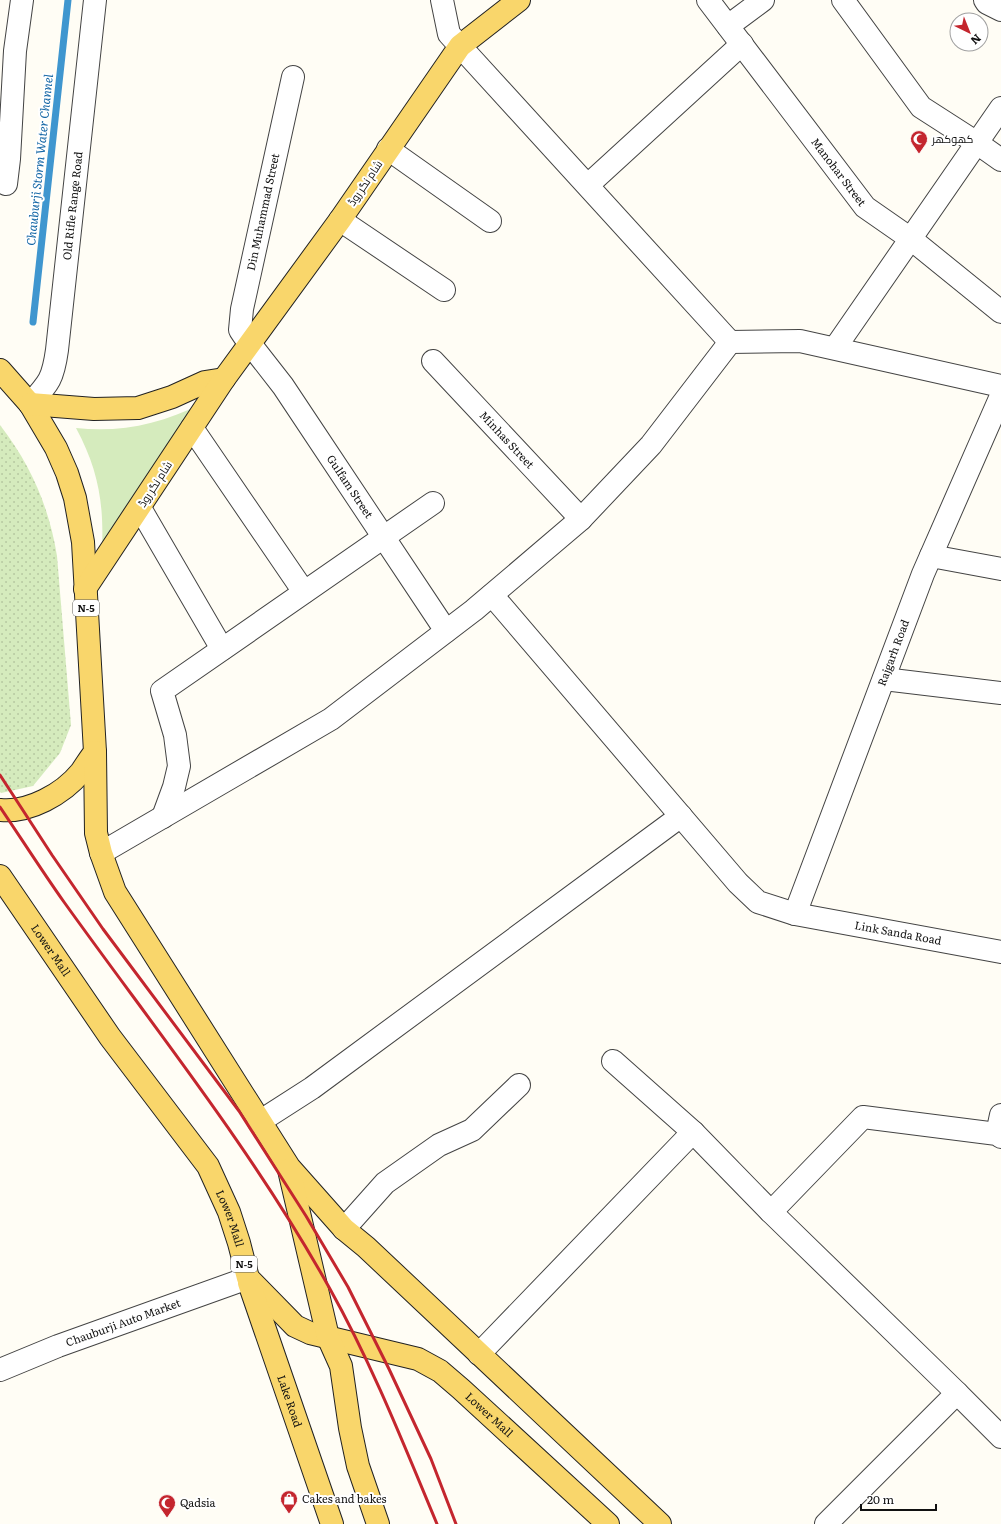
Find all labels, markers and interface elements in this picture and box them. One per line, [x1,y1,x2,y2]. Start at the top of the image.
north arrow [949,12,989,52]
text: N [968,31,985,49]
water label: Chauburji Storm Water Channel [21,73,57,247]
mosque icon: کھوکھر [909,129,929,154]
place label: کھوکھر [931,130,974,146]
street label: Manohar Street [808,134,871,210]
street label: Old Rifle Range Road [58,150,86,261]
street label: Din Muhammad Street [242,151,282,272]
street label: شام نگر روڈ [343,156,386,209]
street label: Minhas Street [477,407,539,472]
street label: Gulfam Street [324,451,378,521]
street label: شام نگر روڈ [133,457,176,510]
road number: N-5 [73,600,99,616]
street label: Rajgarh Road [873,617,912,688]
street label: Link Sanda Road [853,916,943,948]
street label: Lower Mall [28,921,75,979]
street label: Lower Mall [213,1187,249,1249]
road number: N-5 [231,1256,257,1272]
street label: Chauburji Auto Market [63,1294,183,1350]
street label: Lake Road [274,1373,307,1429]
street label: Lower Mall [462,1388,517,1440]
scale bar [861,1486,936,1512]
shop icon: Cakes and bakes [279,1489,299,1514]
place label: Cakes and bakes [302,1490,387,1506]
text: 20 m [867,1490,894,1508]
mosque icon: Qadsia [157,1493,177,1518]
place label: Qadsia [180,1494,216,1510]

